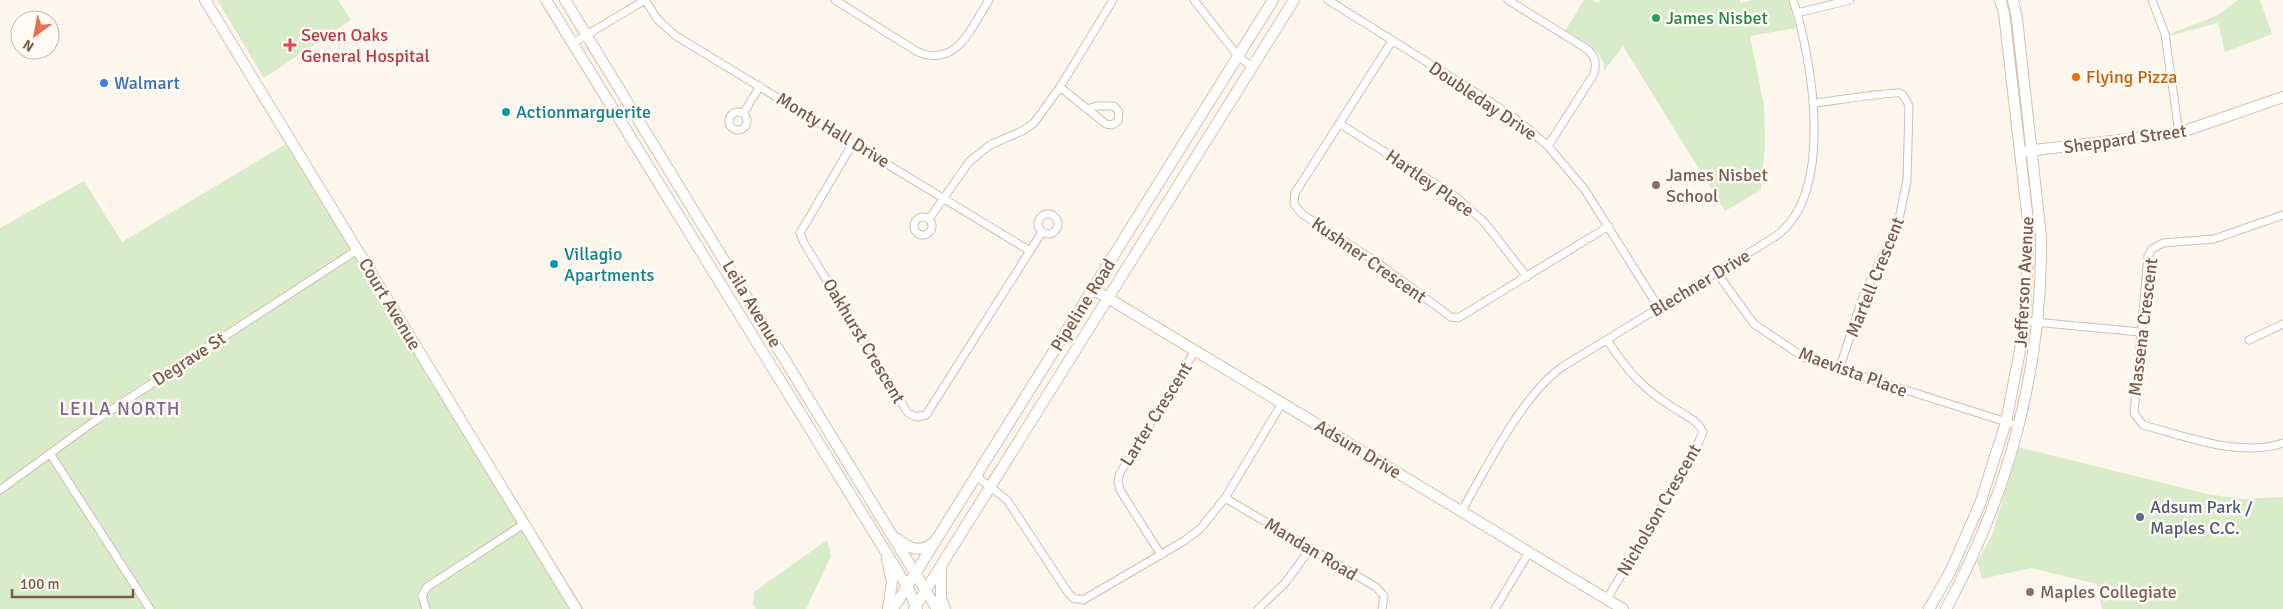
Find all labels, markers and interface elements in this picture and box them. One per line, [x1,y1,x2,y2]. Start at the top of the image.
place label: James Nisbet [1666,7,1768,29]
north arrow [10,10,60,60]
marker: James Nisbet [1650,12,1662,24]
place label: Seven Oaks General Hospital [301,24,430,67]
text: N [20,36,37,55]
marker: Seven Oaks General Hospital [283,38,297,52]
street label: Doubleday Drive [1425,57,1541,145]
place label: Flying Pizza [2086,66,2178,88]
marker: Flying Pizza [2070,71,2082,83]
place label: Walmart [114,72,180,94]
marker: Walmart [98,77,110,89]
street label: Monty Hall Drive [772,88,894,172]
place label: Actionmarguerite [516,101,651,123]
marker: Actionmarguerite [500,106,512,118]
street label: Sheppard Street [2062,119,2188,159]
street label: Hartley Place [1382,145,1478,221]
place label: James Nisbet School [1666,164,1768,207]
marker: James Nisbet School [1650,179,1662,191]
street label: Kushner Crescent [1307,212,1431,308]
street label: Martell Crescent [1841,214,1909,340]
street label: Jefferson Avenue [2010,216,2038,348]
place label: Villagio Apartments [564,243,654,286]
street label: Blechner Drive [1646,244,1754,322]
street label: Court Avenue [354,254,426,354]
street label: Pipeline Road [1046,255,1120,355]
street label: Leila Avenue [717,257,787,351]
street label: Massena Crescent [2124,257,2162,397]
marker: Villagio Apartments [548,258,560,270]
street label: Oakhurst Crescent [818,275,910,407]
street label: Degrave St [148,327,230,391]
street label: Maevista Place [1795,342,1911,402]
street label: Larter Crescent [1115,358,1197,470]
district label: LEILA NORTH [59,397,181,421]
street label: Adsum Drive [1311,415,1405,483]
street label: Nicholson Crescent [1612,440,1706,580]
place label: Adsum Park / Maples C.C. [2150,496,2253,539]
marker: Adsum Park / Maples C.C. [2134,511,2146,523]
street label: Mandan Road [1261,513,1361,585]
scale bar [12,566,134,598]
text: 100 m [20,575,60,593]
place label: Maples Collegiate [2040,581,2177,603]
marker: Maples Collegiate [2024,586,2036,598]

